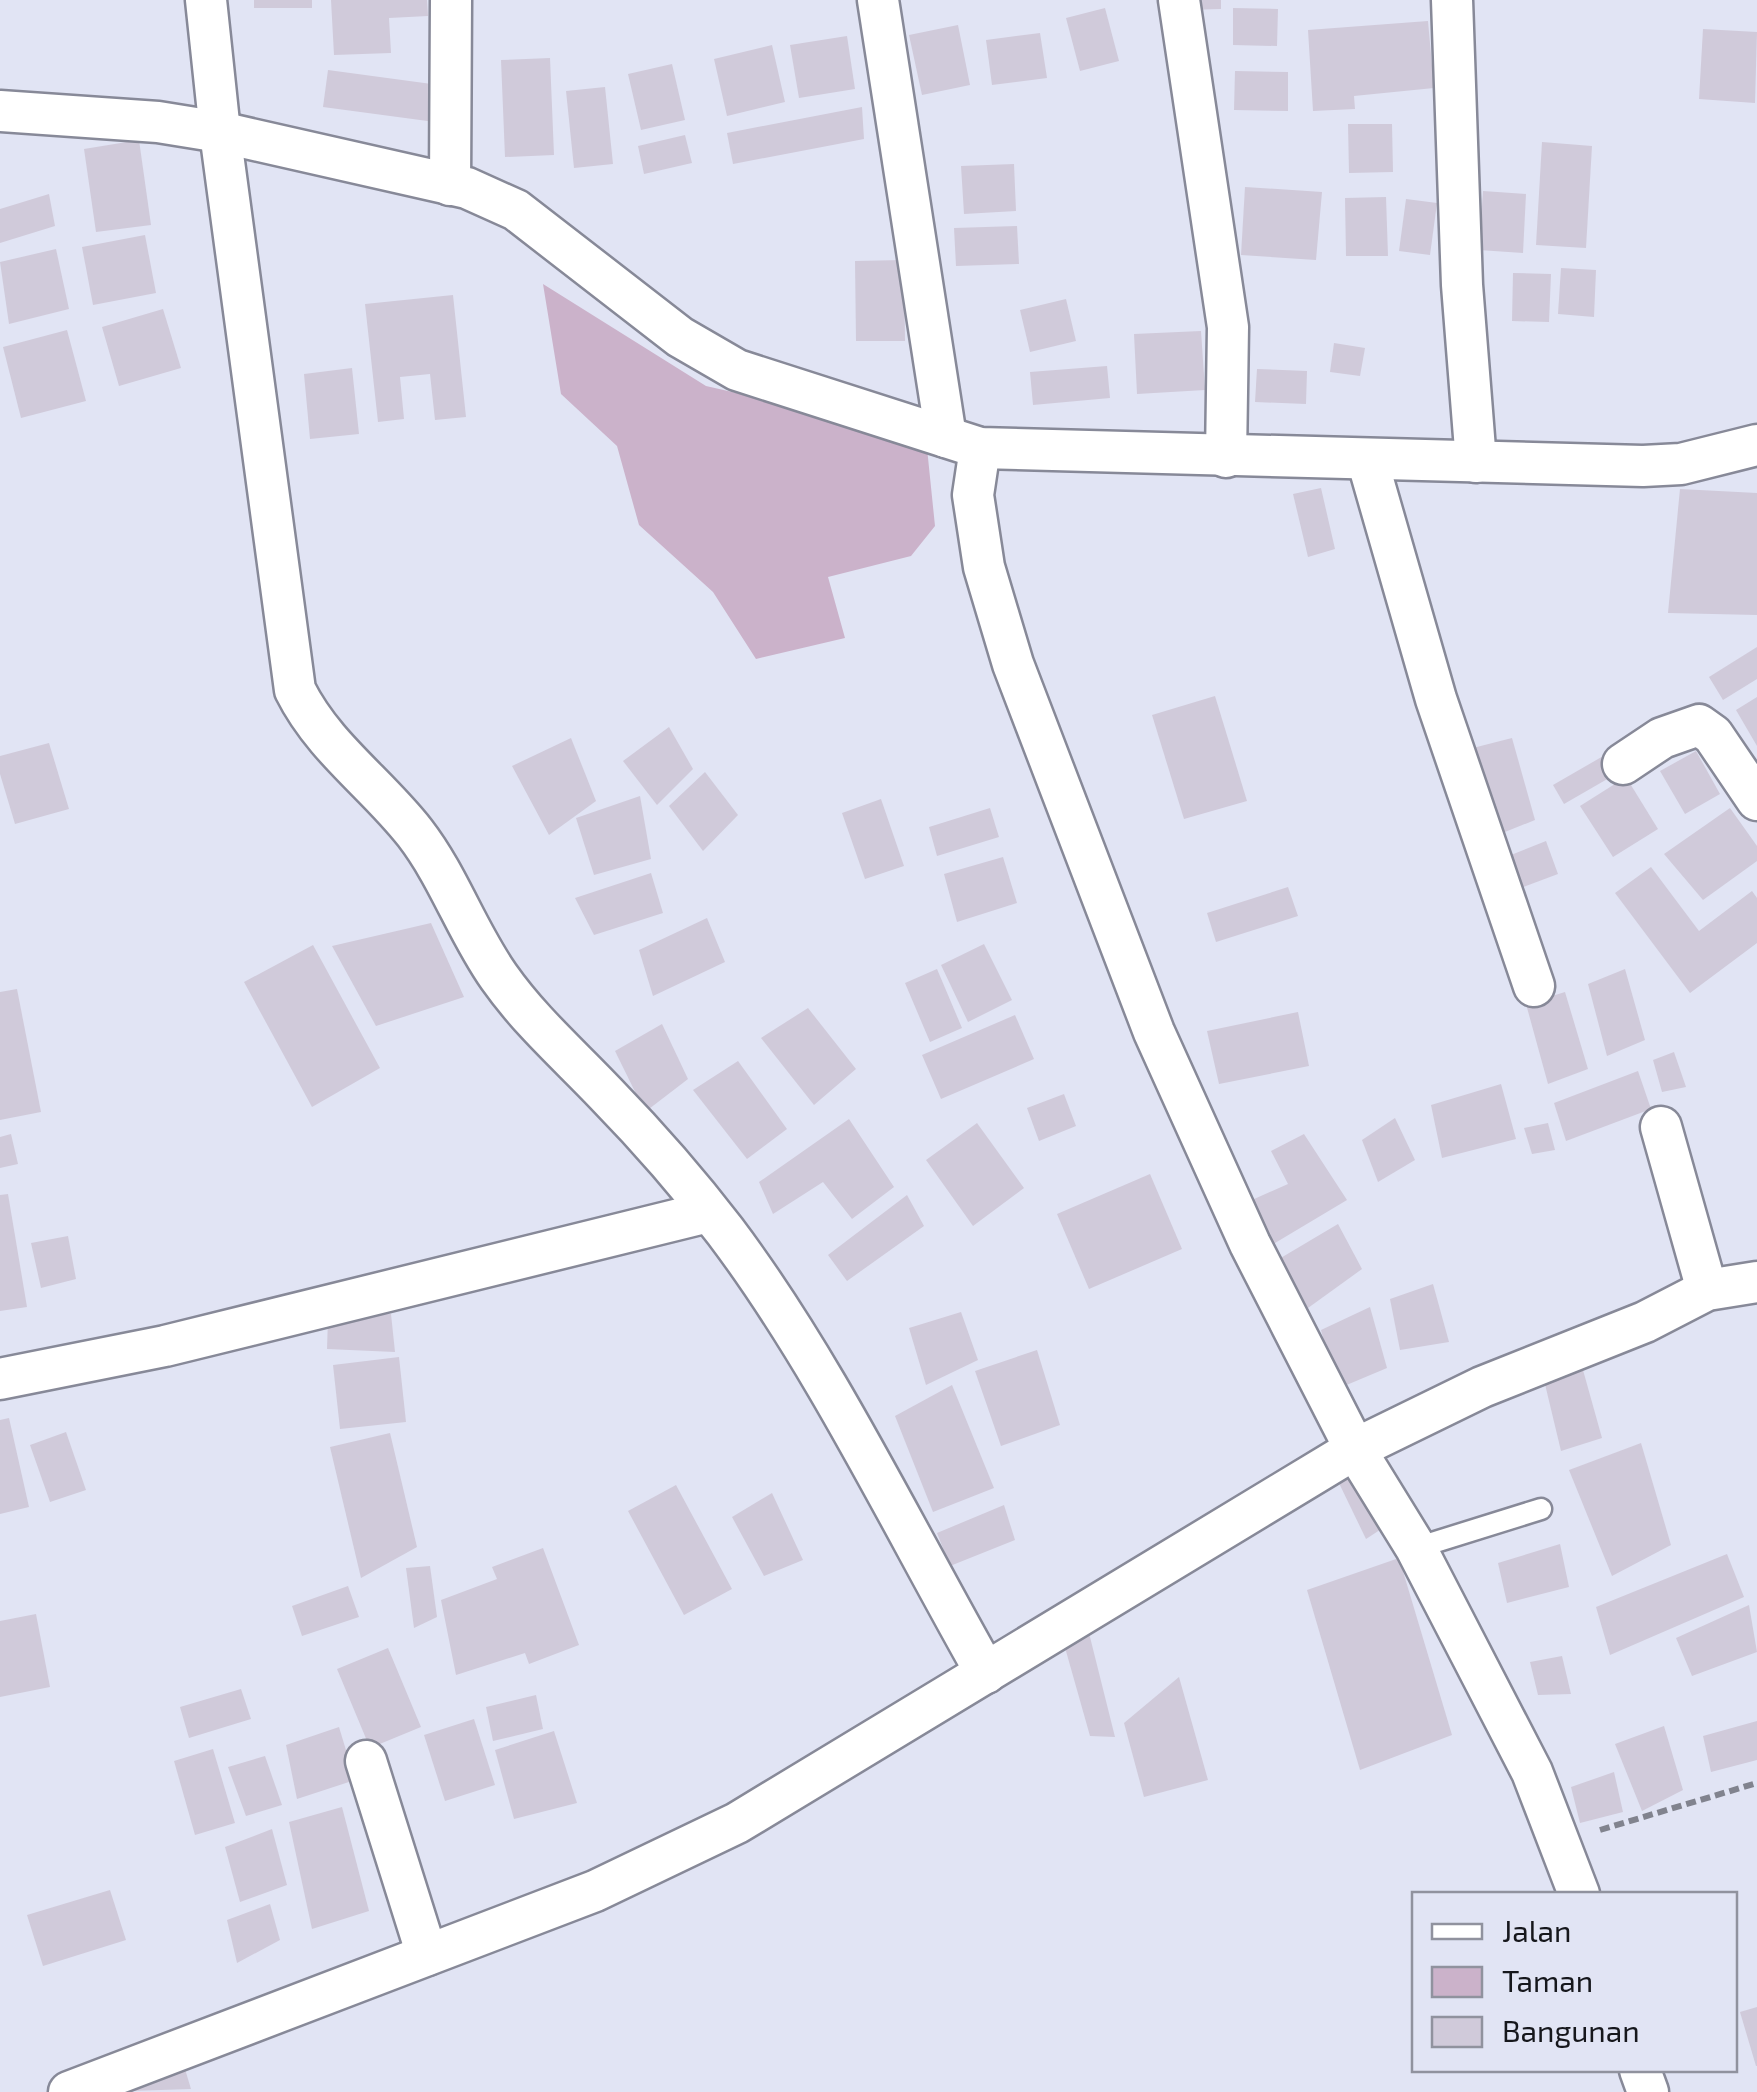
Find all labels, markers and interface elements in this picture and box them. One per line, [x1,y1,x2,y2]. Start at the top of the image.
legend [1412,1892,1737,2072]
text: Jalan [1502,1912,1571,1948]
text: Taman [1502,1962,1593,1998]
text: Bangunan [1502,2012,1640,2048]

